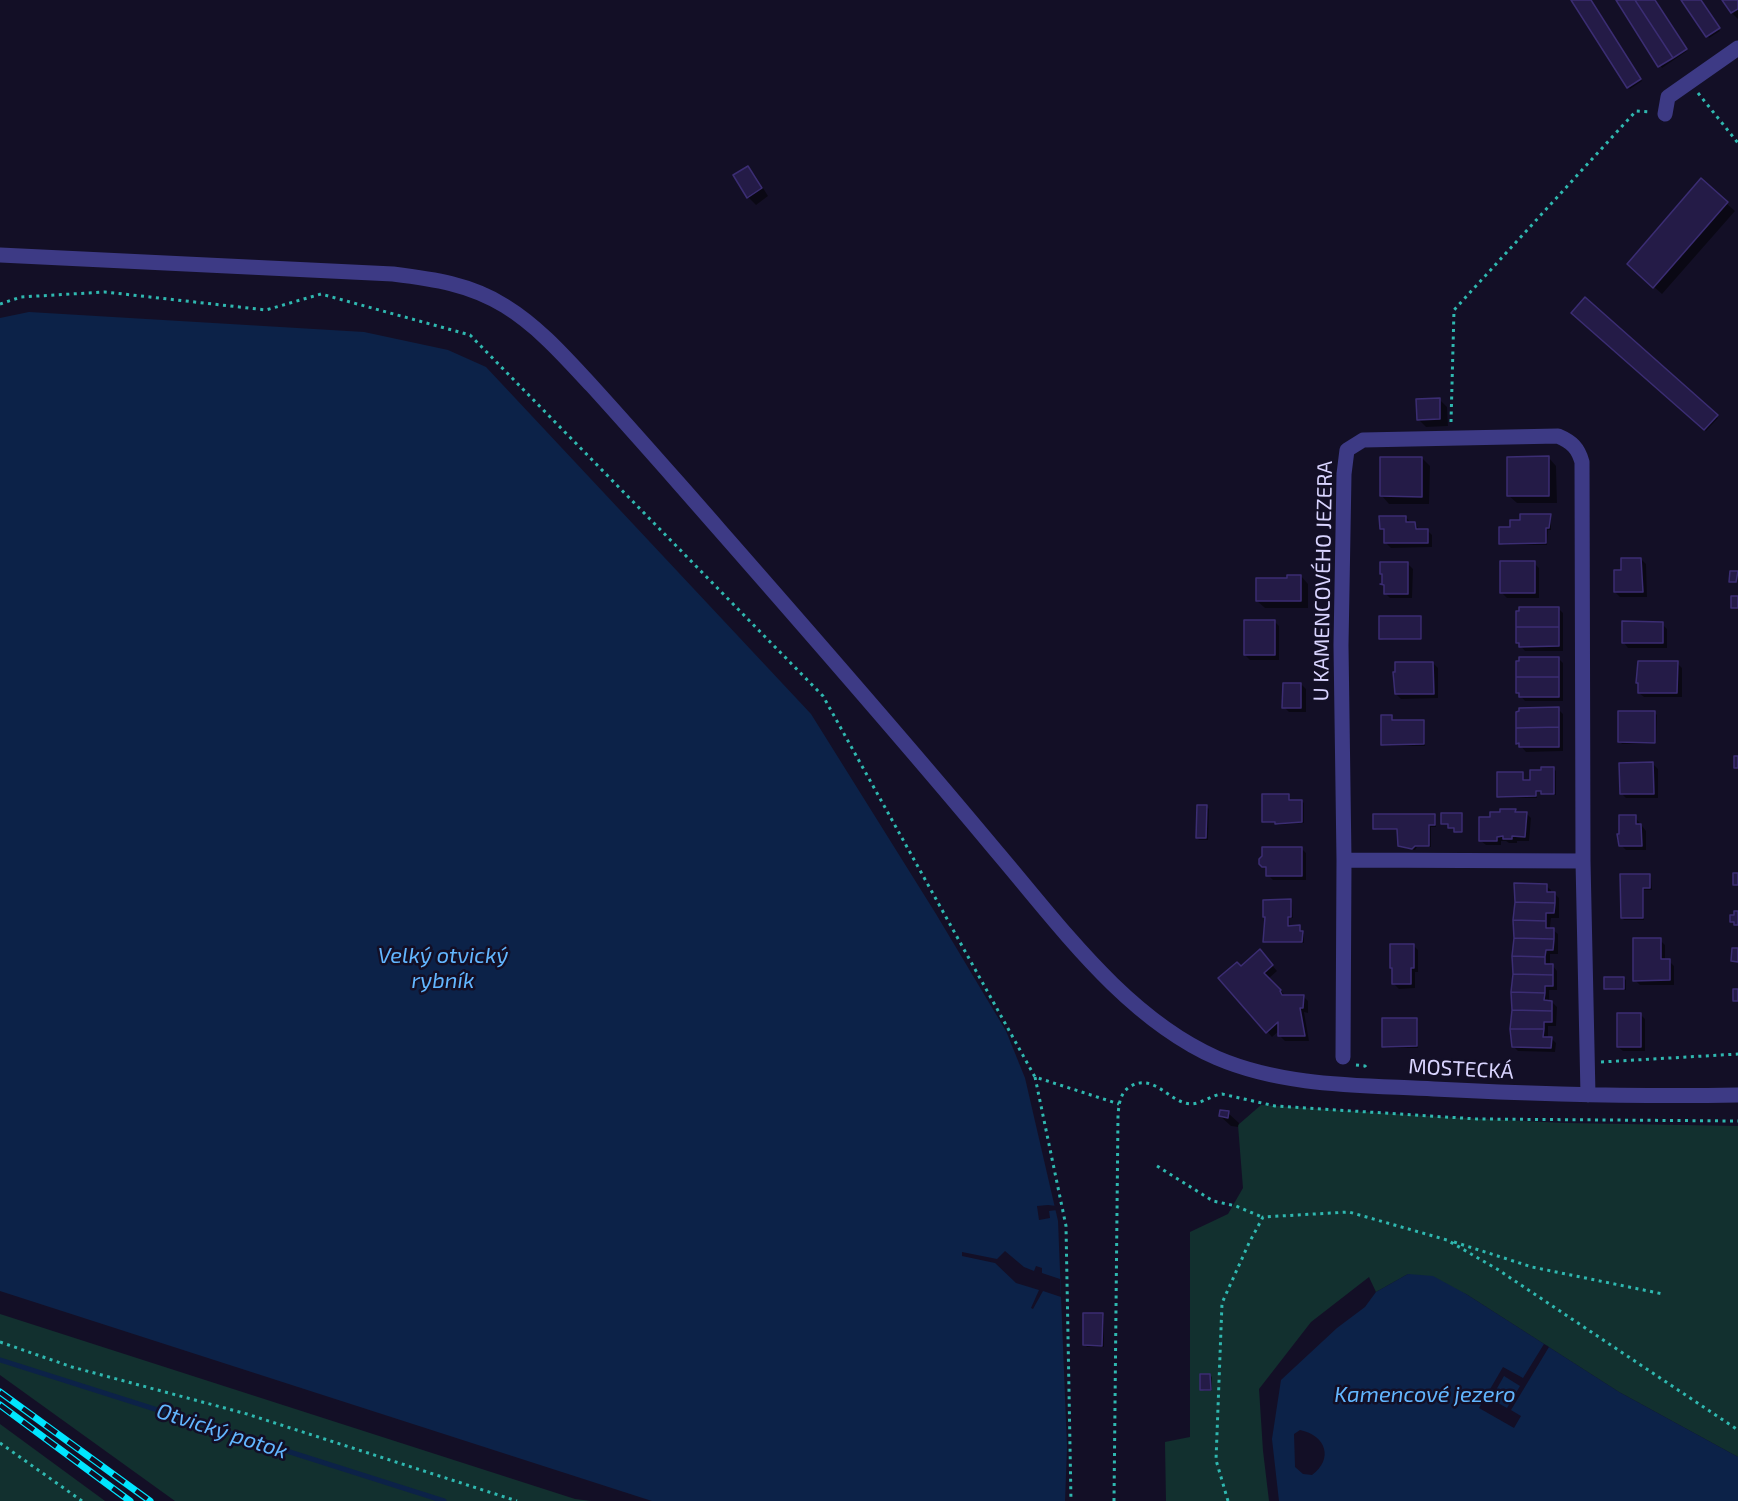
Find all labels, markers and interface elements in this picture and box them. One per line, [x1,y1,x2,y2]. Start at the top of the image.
street label: U KAMENCOVÉHO JEZERA [1308,460,1338,702]
water label: Velký otvický rybník [378,943,508,994]
street label: MOSTECKÁ [1408,1054,1514,1084]
water label: Kamencové jezero [1334,1382,1516,1408]
water label: Otvický potok [153,1397,291,1465]

